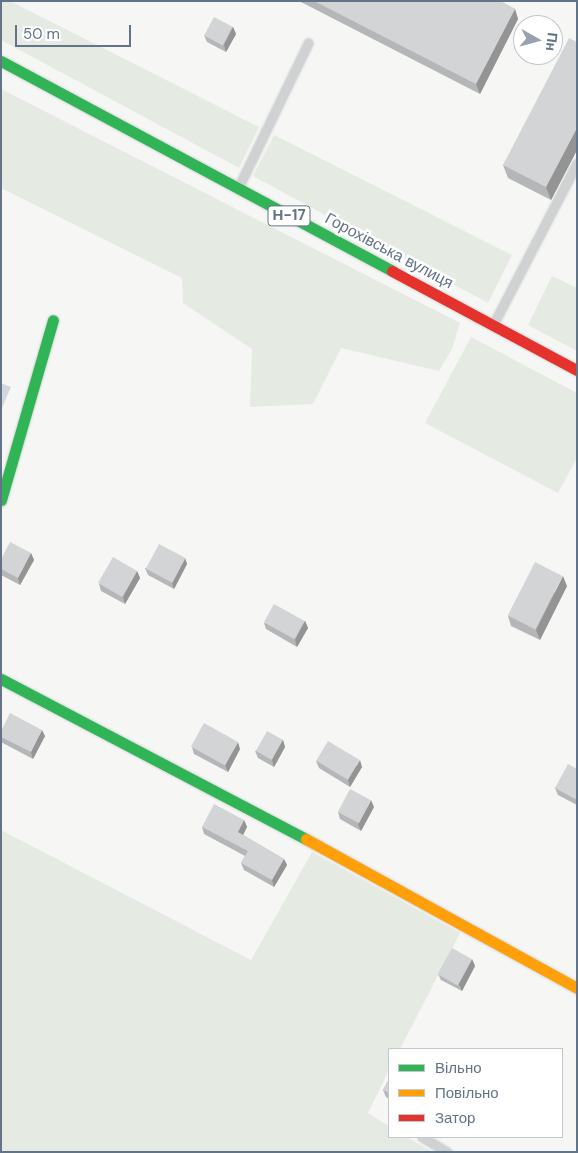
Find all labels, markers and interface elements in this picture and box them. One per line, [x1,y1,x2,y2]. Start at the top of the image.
scale bar [18,15,134,47]
north arrow [513,15,563,65]
text: 50 m [23,24,60,44]
text: Пн [542,31,562,52]
road number: Н-17 [266,204,312,228]
street label: Горохівська вулиця [321,209,457,293]
legend [388,1048,563,1138]
text: Вільно [435,1058,482,1078]
text: Повільно [435,1083,499,1103]
text: Затор [435,1108,475,1128]

